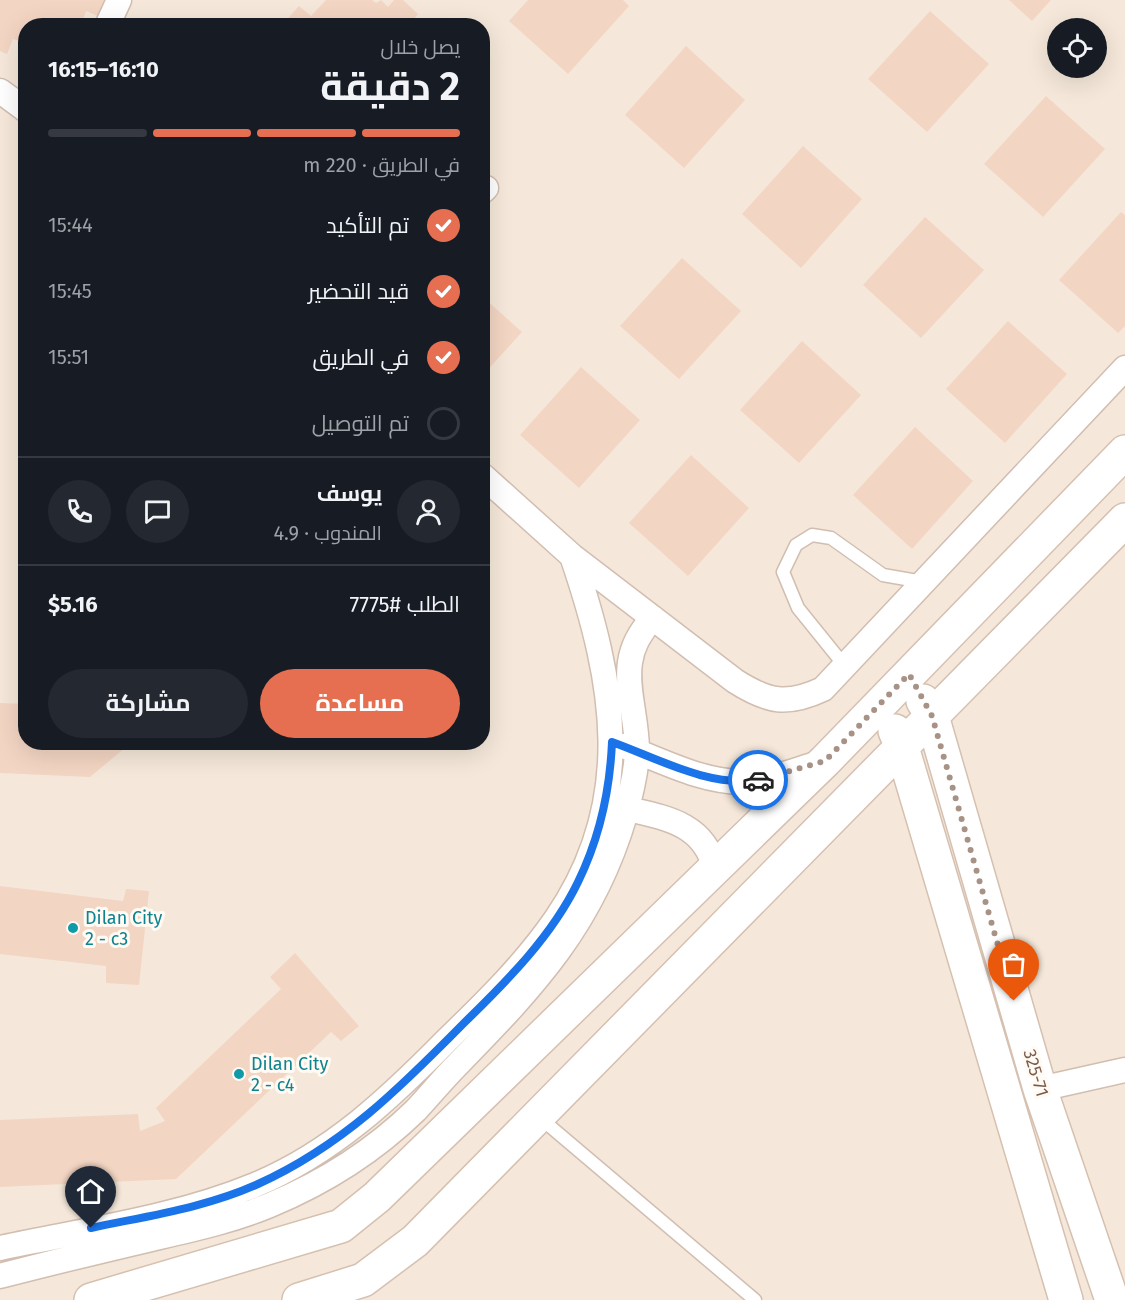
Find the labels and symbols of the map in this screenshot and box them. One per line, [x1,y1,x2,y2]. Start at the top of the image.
courier [728,750,788,810]
place label: Dilan City 2 - c3 [85,907,163,950]
marker: Dilan City 2 - c3 [66,921,80,935]
pin [988,939,1039,1001]
street label: 325-71 [1018,1047,1054,1099]
place label: Dilan City 2 - c4 [251,1053,329,1096]
marker: Dilan City 2 - c4 [232,1067,246,1081]
pin [65,1166,116,1228]

